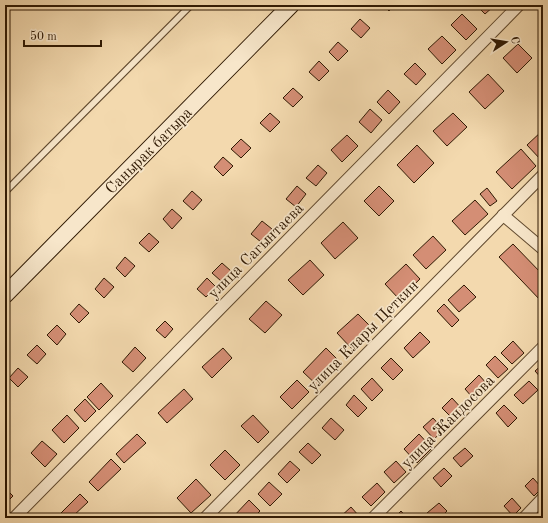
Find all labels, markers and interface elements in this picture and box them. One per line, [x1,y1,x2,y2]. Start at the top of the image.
scale bar [24,22,101,48]
north arrow [486,22,526,62]
text: 50 m [30,30,57,43]
text: С [508,36,520,45]
street label: Санырак батыра [103,105,196,198]
street label: улица Сагынтаева [206,200,307,302]
street label: улица Клары Цеткин [305,278,422,395]
street label: улица Жандосова [399,373,498,472]

